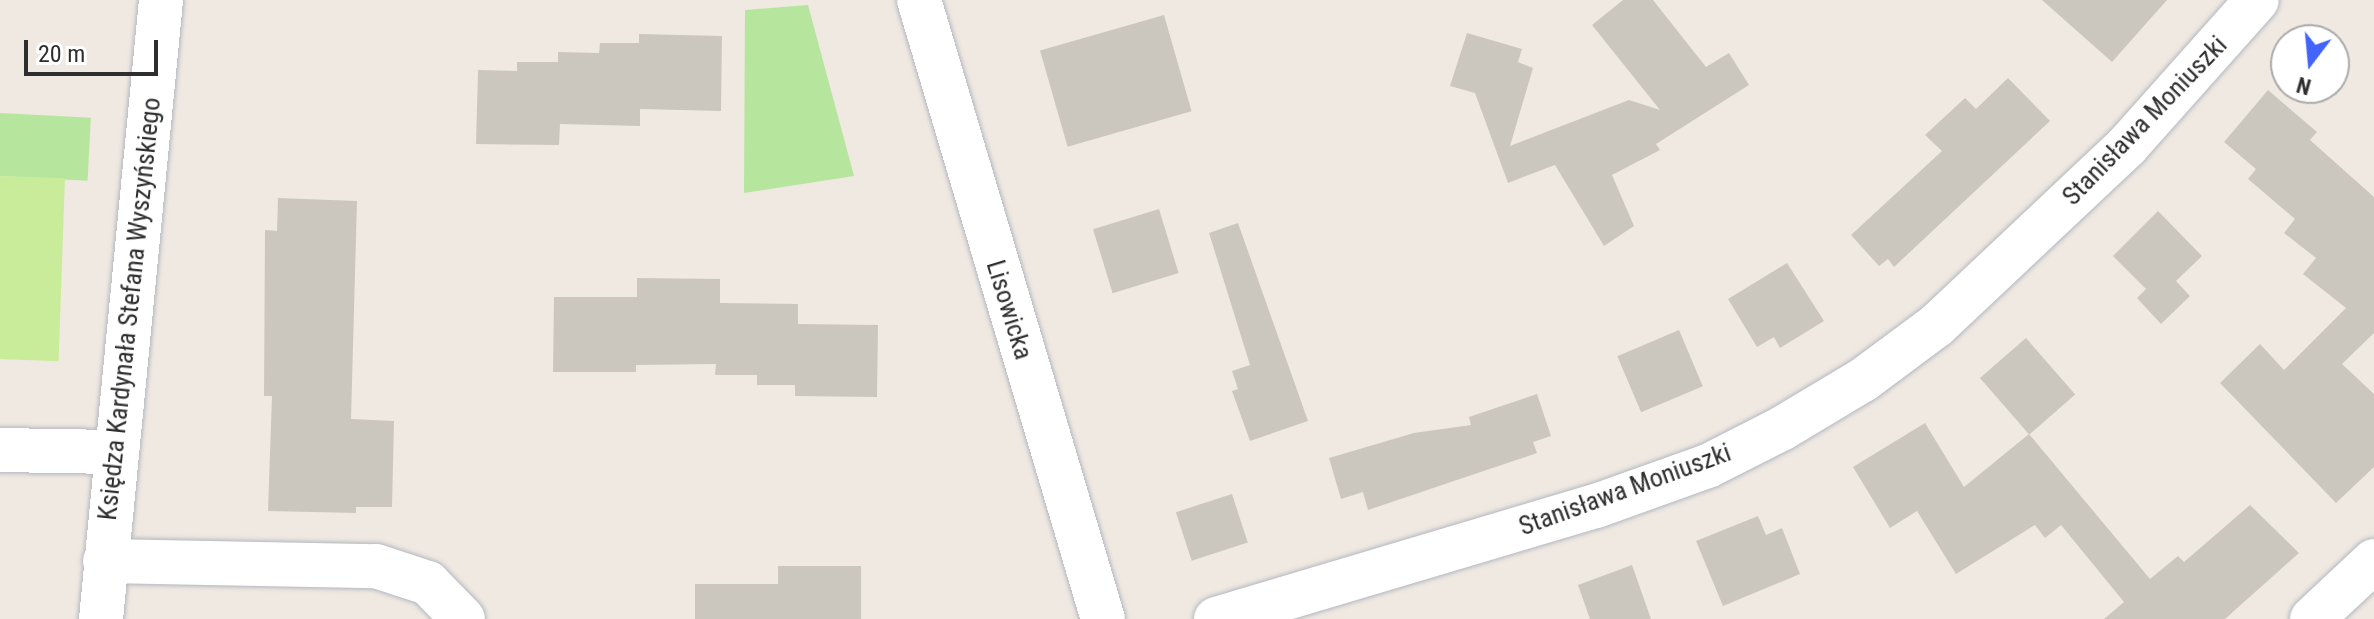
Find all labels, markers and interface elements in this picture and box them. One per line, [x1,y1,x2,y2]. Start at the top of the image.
scale bar [28,24,162,74]
north arrow [2270,24,2350,104]
street label: Stanisława Moniuszki [2056,30,2234,212]
text: 20 m [38,40,85,68]
text: N [2294,72,2314,100]
street label: Księdza Kardynała Stefana Wyszyńskiego [92,96,168,522]
street label: Lisowicka [979,257,1039,363]
street label: Stanisława Moniuszki [1515,437,1735,543]

